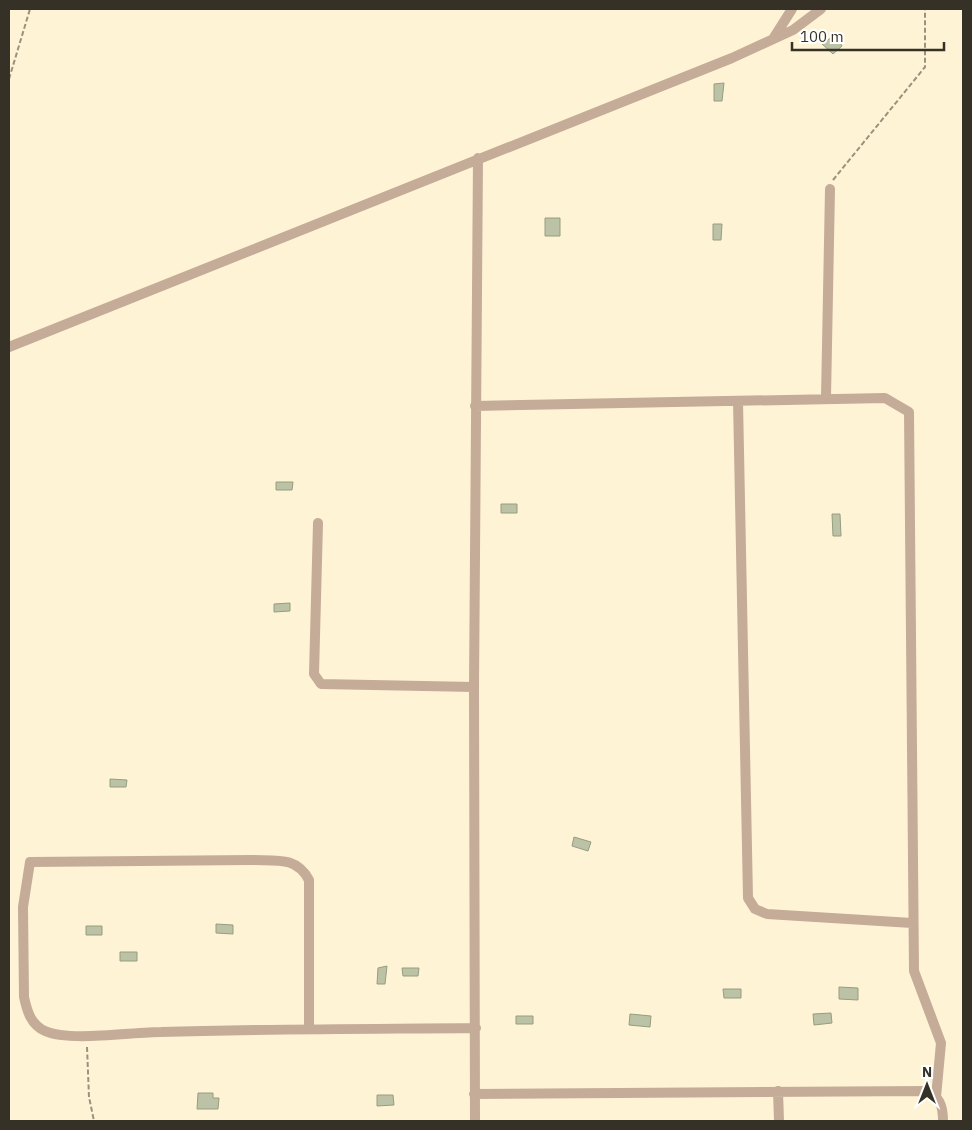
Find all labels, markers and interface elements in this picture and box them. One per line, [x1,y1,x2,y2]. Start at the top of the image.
scale bar [792,20,944,52]
text: 100 m [800,27,844,46]
north arrow [902,1060,952,1110]
text: N [922,1063,932,1081]

